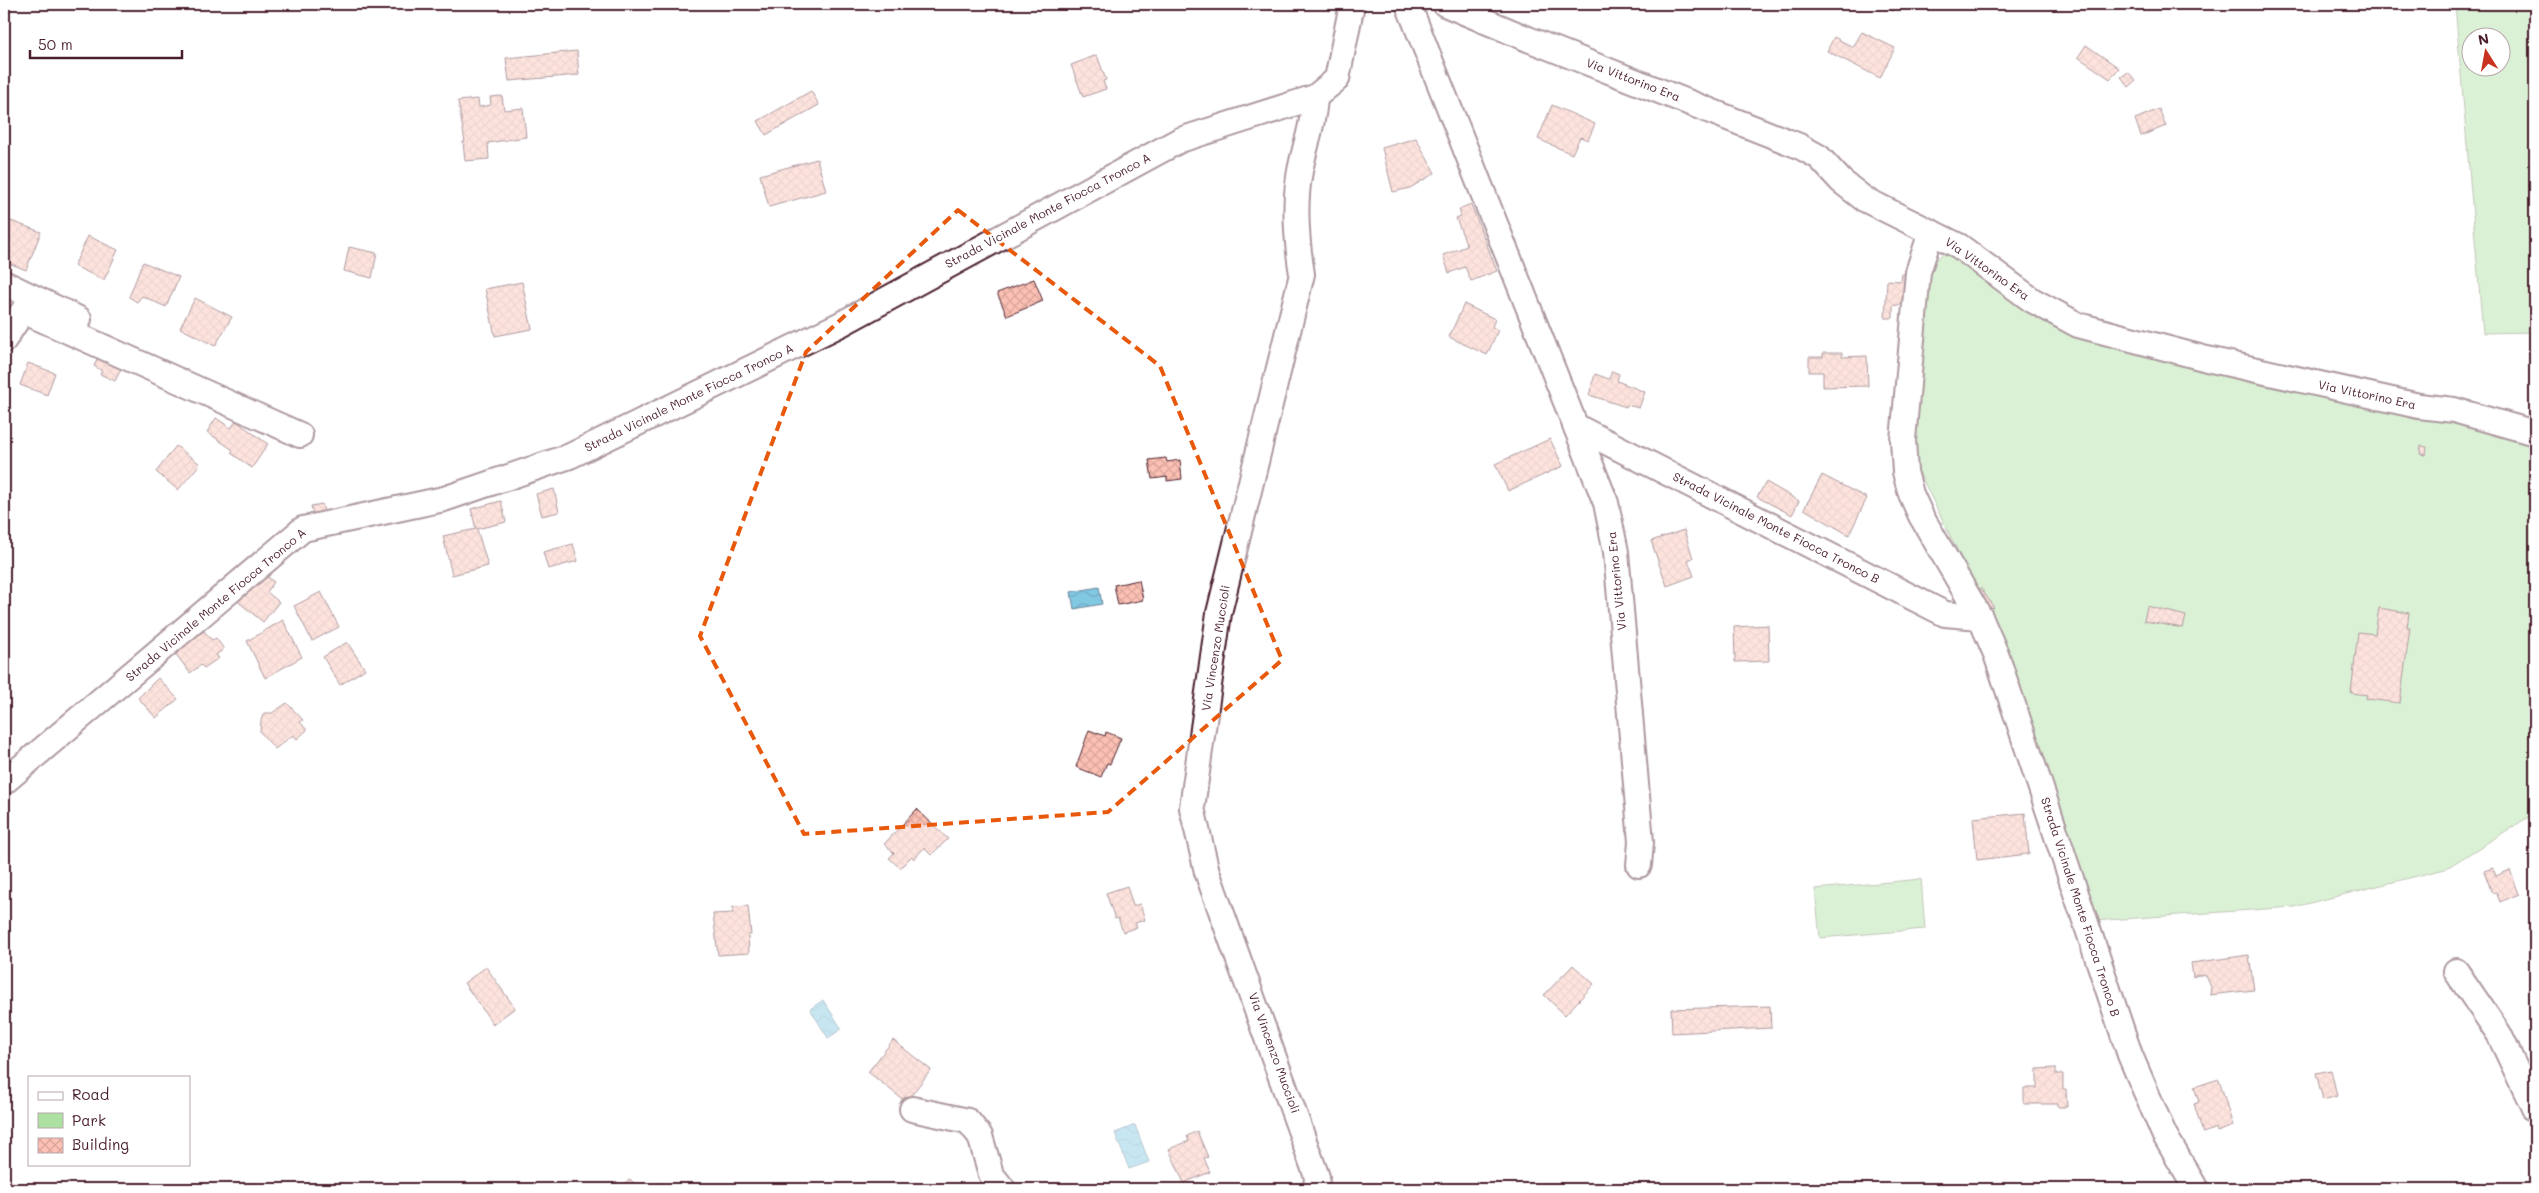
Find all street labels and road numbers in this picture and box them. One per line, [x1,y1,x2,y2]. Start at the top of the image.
street label: Via Vittorino Era [1584,54,1683,104]
street label: Strada Vicinale Monte Fiocca Tronco A [942,149,1153,271]
street label: Via Vittorino Era [1942,233,2033,303]
street label: Strada Vicinale Monte Fiocca Tronco A [581,339,796,455]
street label: Via Vittorino Era [2317,376,2418,412]
street label: Strada Vicinale Monte Fiocca Tronco B [1670,468,1882,586]
street label: Strada Vicinale Monte Fiocca Tronco A [122,524,309,684]
street label: Via Vittorino Era [1603,531,1629,631]
street label: Via Vincenzo Muccioli [1197,584,1233,712]
street label: Strada Vicinale Monte Fiocca Tronco B [2038,795,2124,1018]
street label: Via Vincenzo Muccioli [1246,990,1304,1115]

